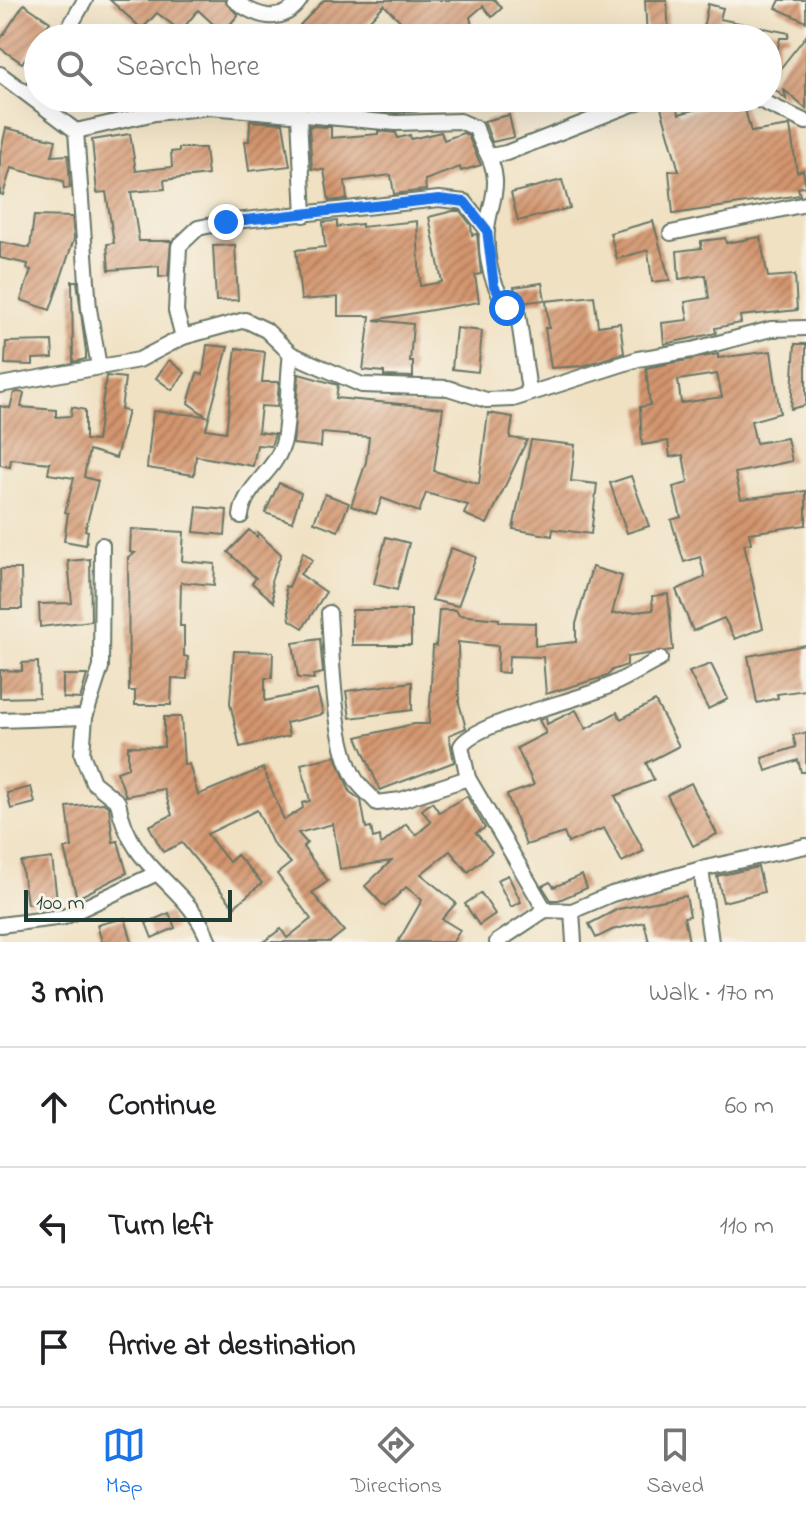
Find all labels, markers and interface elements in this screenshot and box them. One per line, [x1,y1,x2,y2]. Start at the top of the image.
search box [24,24,782,112]
icon: search [52,46,96,90]
text: Search here [116,46,260,90]
route end [208,204,244,240]
route start [489,290,525,326]
scale bar [24,886,232,922]
text: 100 m [36,888,85,920]
text: 3 min [32,969,104,1019]
text: Walk · 170 m [649,975,774,1013]
icon: ahead [32,1085,76,1129]
text: Continue [108,1085,216,1129]
text: 60 m [725,1088,774,1126]
icon: left [32,1205,76,1249]
text: Turn left [108,1205,213,1249]
text: 110 m [720,1208,774,1246]
icon: arrive [32,1325,76,1369]
text: Arrive at destination [108,1325,356,1369]
tab: Map [102,1423,146,1503]
tab: Directions [351,1423,442,1503]
tab: Saved [646,1423,704,1503]

